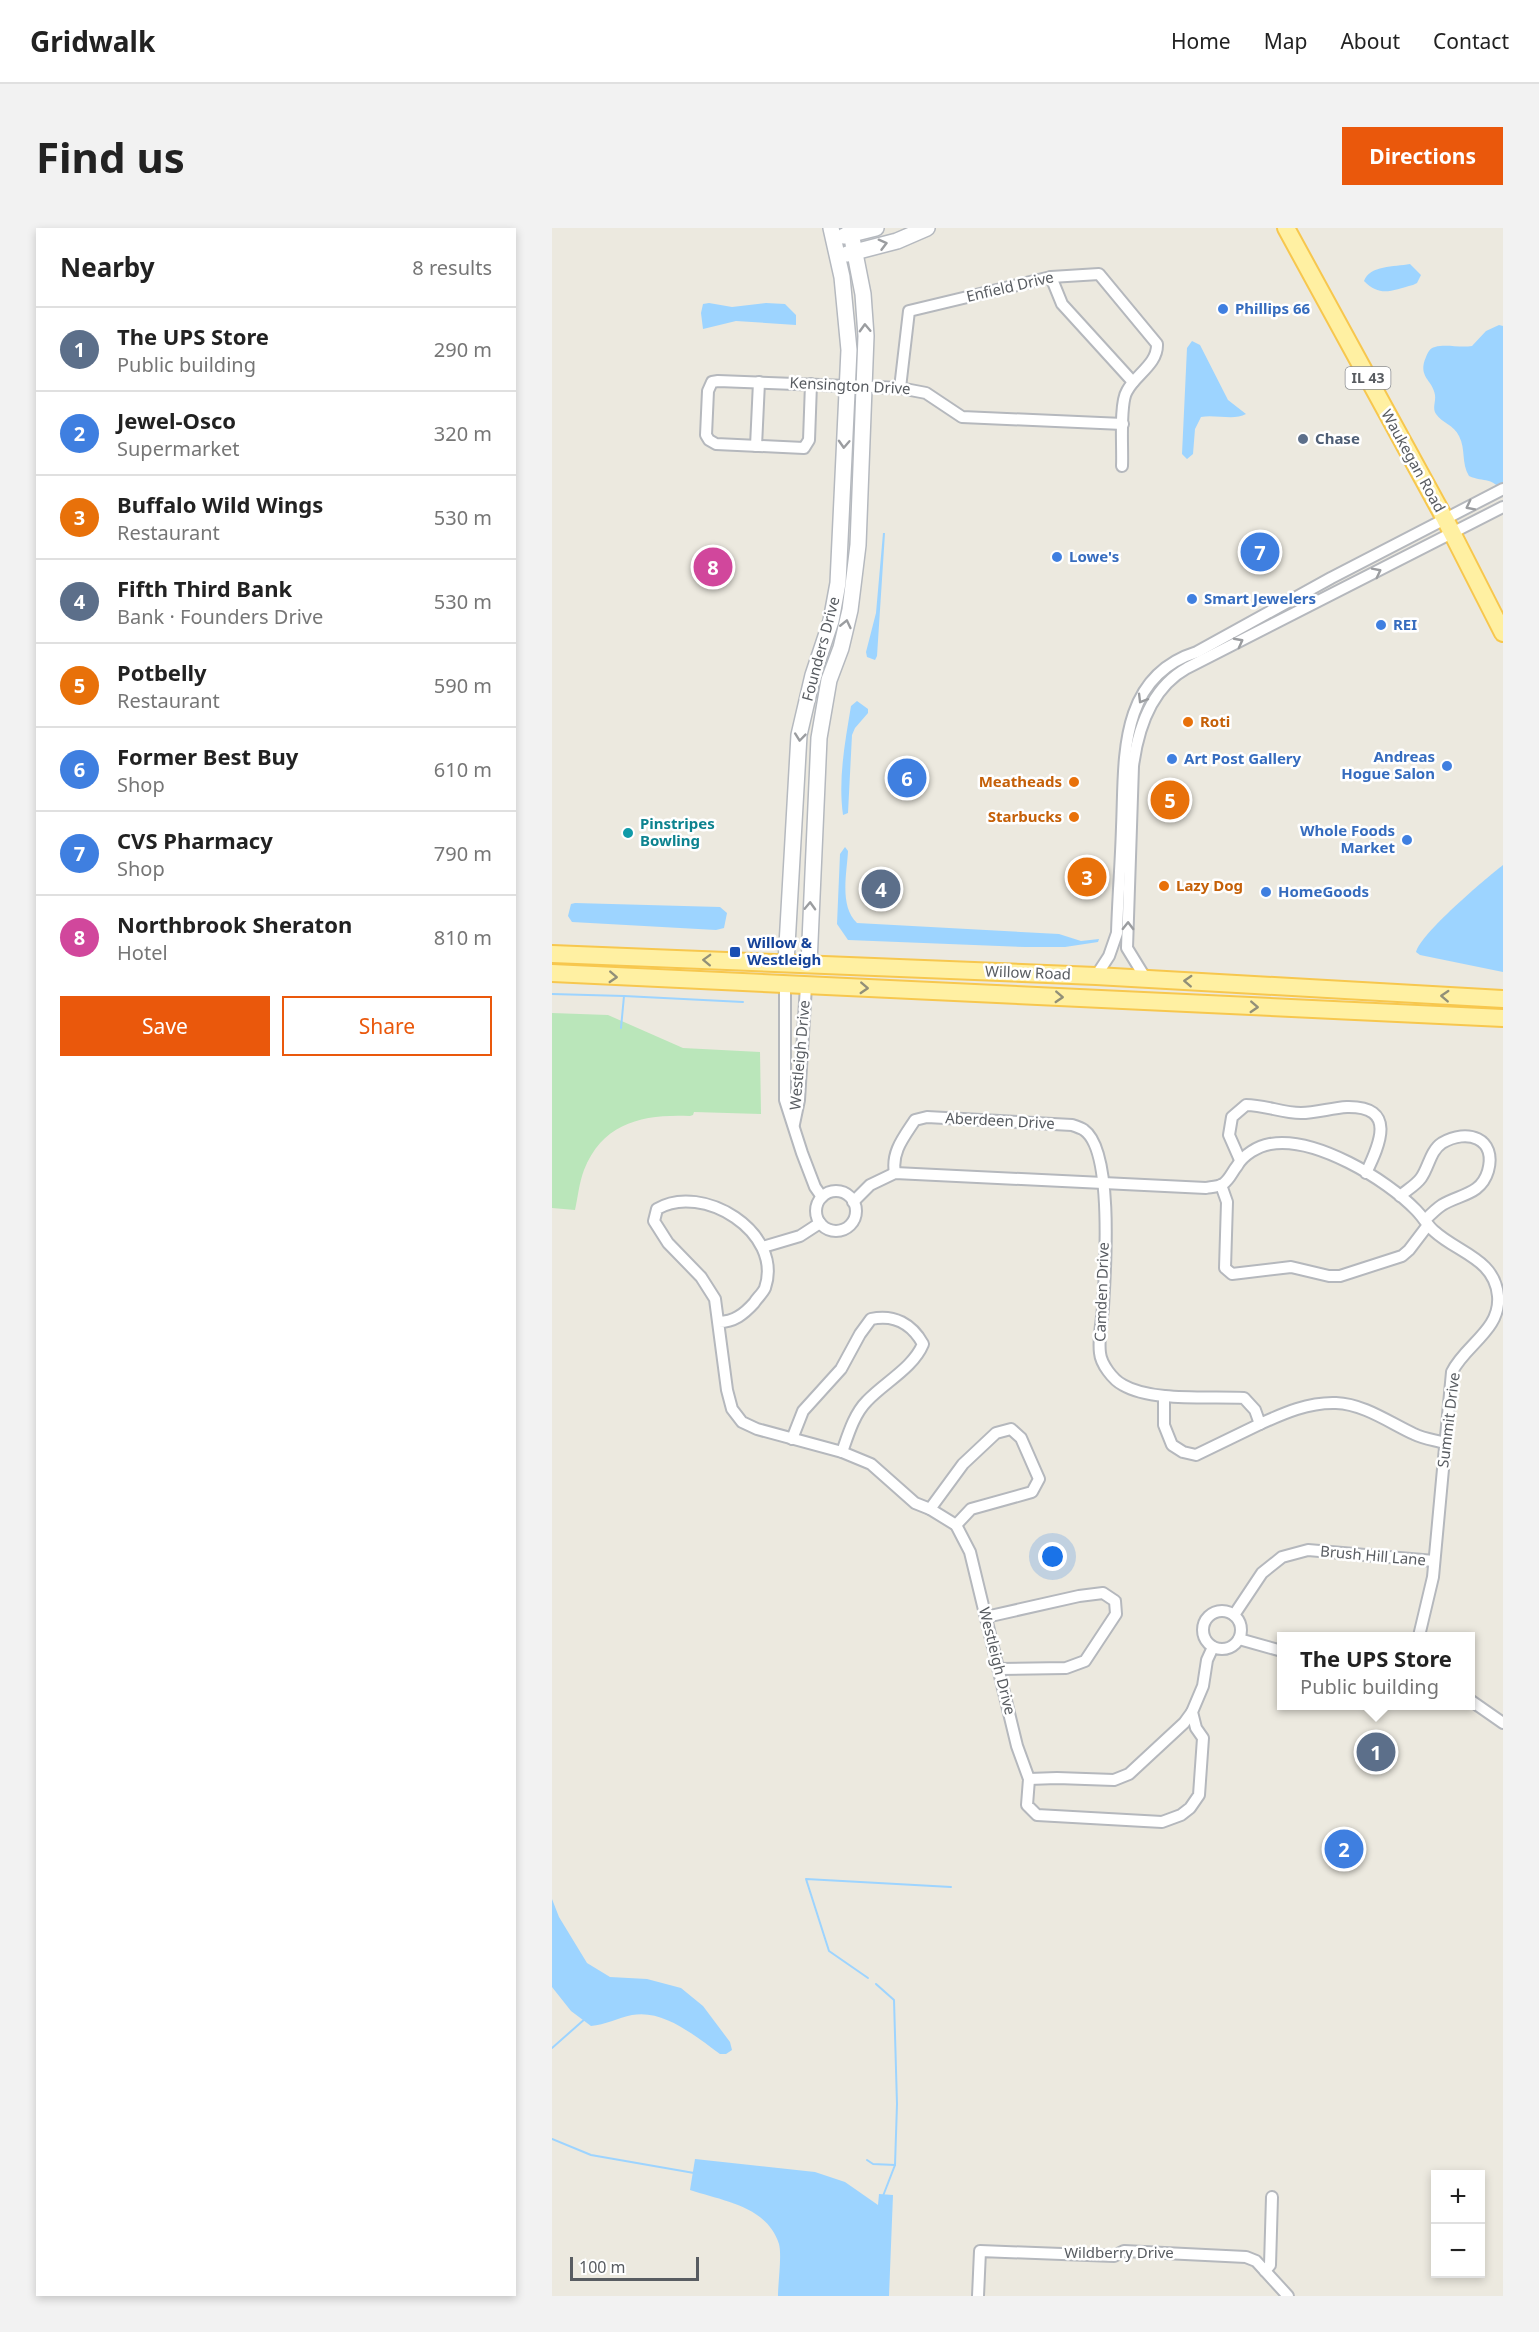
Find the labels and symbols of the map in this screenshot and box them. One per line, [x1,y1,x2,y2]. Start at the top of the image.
one-way arrow [878,239,888,252]
street label: Enfield Drive [964,266,1055,306]
place label: Phillips 66 [1235,298,1310,318]
marker: Phillips 66 [1216,302,1230,316]
one-way arrow [859,323,872,332]
road number: IL 43 [1346,367,1390,389]
street label: Kensington Drive [789,372,911,398]
street label: Waukegan Road [1377,406,1450,516]
place label: Chase [1315,428,1360,448]
marker: Chase [1296,432,1310,446]
one-way arrow [838,439,851,448]
one-way arrow [1466,499,1476,510]
pin: 7 [1240,530,1280,574]
pin: 8 [694,544,732,590]
place label: Lowe's [1069,546,1119,566]
marker: Lowe's [1050,550,1064,564]
one-way arrow [1370,567,1381,579]
place label: Smart Jewelers [1204,588,1316,608]
marker: Smart Jewelers [1185,592,1199,606]
street label: Founders Drive [796,594,844,703]
place label: REI [1393,614,1417,634]
marker: REI [1374,618,1388,632]
one-way arrow [839,619,852,629]
one-way arrow [1233,637,1244,649]
one-way arrow [1137,693,1149,703]
place label: Roti [1200,711,1230,731]
marker: Roti [1181,715,1195,729]
one-way arrow [794,733,807,742]
place label: Andreas Hogue Salon [1341,746,1435,783]
place label: Art Post Gallery [1184,748,1302,768]
marker: Art Post Gallery [1165,752,1179,766]
pin: 6 [888,756,926,800]
marker: Andreas Hogue Salon [1440,759,1454,773]
place label: Meatheads [979,771,1062,791]
marker: Meatheads [1067,775,1081,789]
pin: 5 [1150,778,1190,822]
place label: Starbucks [988,806,1062,826]
marker: Starbucks [1067,810,1081,824]
place label: Pinstripes Bowling [640,813,715,850]
place label: Whole Foods Market [1300,820,1395,857]
marker: Pinstripes Bowling [621,826,635,840]
marker: Whole Foods Market [1400,833,1414,847]
pin: 3 [1068,854,1106,900]
pin: 4 [862,866,900,912]
place label: Lazy Dog [1176,875,1243,895]
marker: Lazy Dog [1157,879,1171,893]
place label: HomeGoods [1278,881,1369,901]
marker: HomeGoods [1259,885,1273,899]
one-way arrow [803,901,816,910]
one-way arrow [1122,921,1134,930]
place label: Willow & Westleigh [747,932,821,969]
marker: Willow & Westleigh [728,945,742,959]
one-way arrow [702,954,711,966]
street label: Willow Road [985,961,1071,983]
one-way arrow [609,970,618,983]
one-way arrow [1184,974,1193,987]
one-way arrow [860,982,869,995]
one-way arrow [1440,990,1449,1003]
one-way arrow [1055,991,1064,1004]
street label: Westleigh Drive [784,999,814,1111]
one-way arrow [1249,1000,1258,1013]
street label: Aberdeen Drive [945,1107,1055,1133]
street label: Camden Drive [1089,1242,1113,1342]
street label: Summit Drive [1432,1371,1464,1469]
street label: Brush Hill Lane [1319,1540,1427,1570]
your location [1038,1542,1067,1571]
street label: Westleigh Drive [975,1605,1021,1717]
pin: 1 [1356,1730,1396,1774]
pin: 2 [1324,1826,1364,1872]
street label: Wildberry Drive [1064,2242,1174,2262]
scale bar [570,2254,699,2282]

